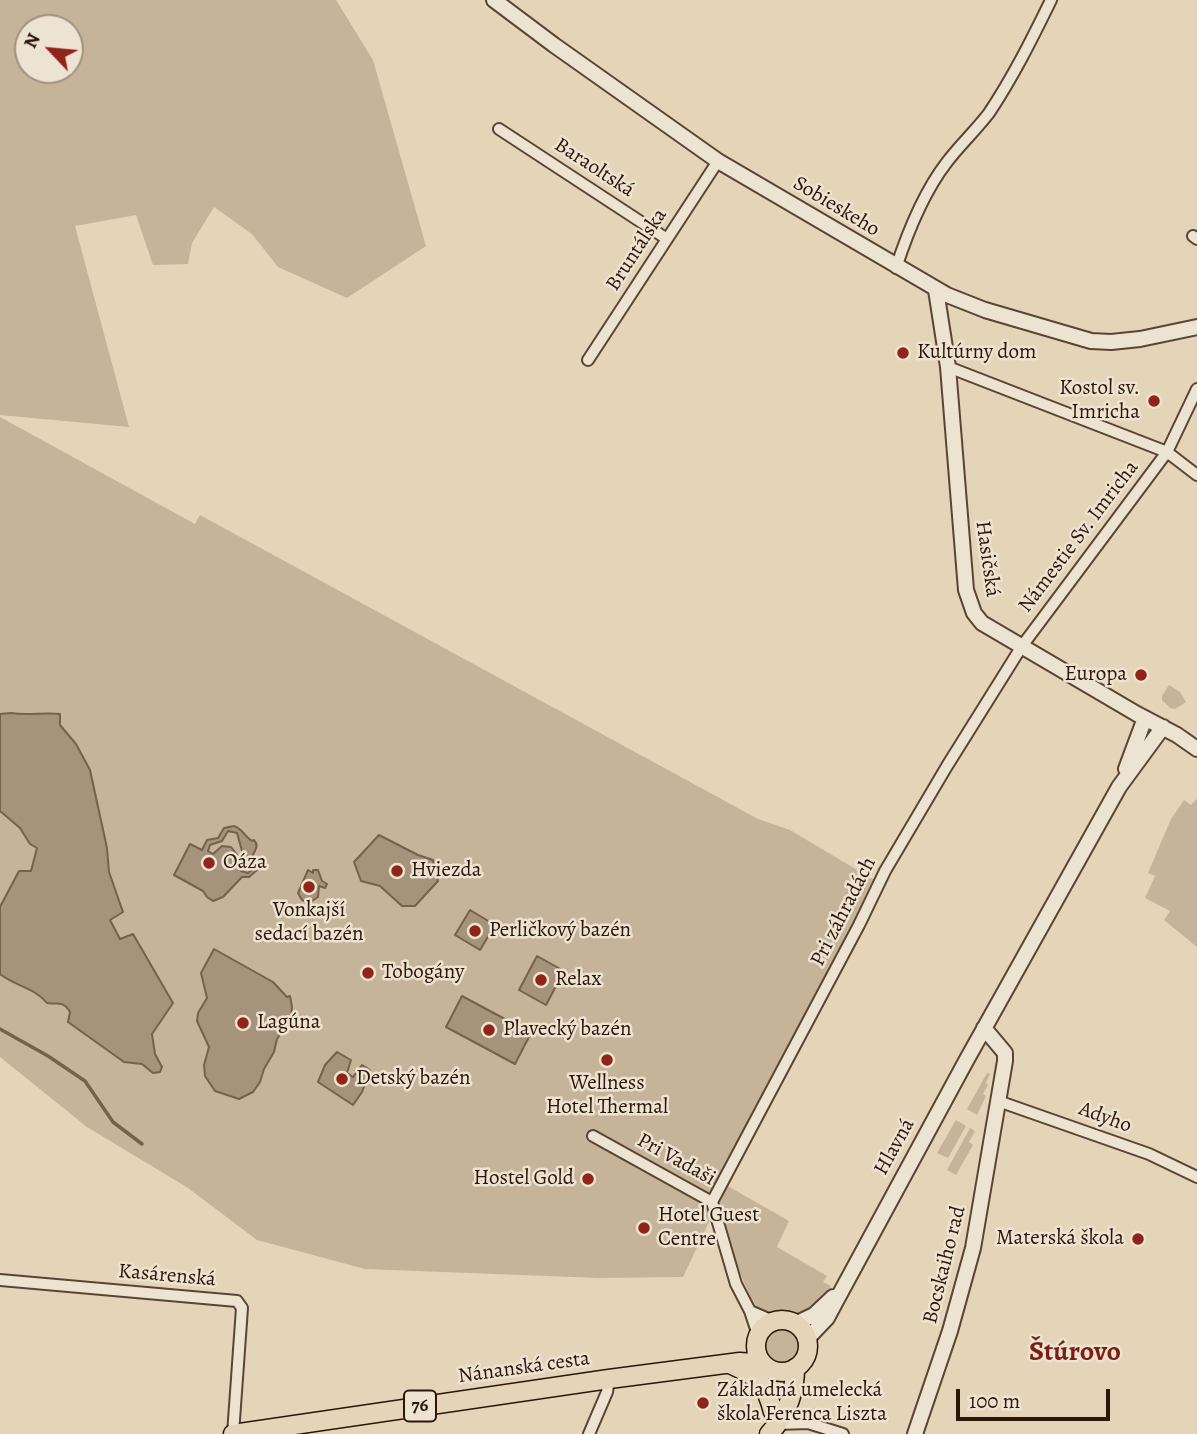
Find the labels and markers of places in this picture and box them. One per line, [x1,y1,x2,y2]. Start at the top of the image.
place label: Kultúrny dom [917,340,1036,366]
marker: Kultúrny dom [895,345,911,361]
place label: Kostol sv. Imricha [1059,376,1140,426]
marker: Kostol sv. Imricha [1146,393,1162,409]
place label: Europa [1064,662,1127,688]
marker: Europa [1133,667,1149,683]
place label: Oáza [223,850,267,876]
marker: Oáza [201,855,217,871]
place label: Hviezda [411,858,482,884]
marker: Hviezda [389,863,405,879]
marker: Vonkajší sedací bazén [301,879,317,895]
place label: Vonkajší sedací bazén [255,898,363,948]
place label: Perličkový bazén [489,918,631,944]
marker: Perličkový bazén [467,923,483,939]
place label: Tobogány [382,960,464,986]
marker: Tobogány [360,965,376,981]
place label: Relax [555,967,601,993]
marker: Relax [533,972,549,988]
place label: Lagúna [257,1010,321,1036]
marker: Lagúna [235,1015,251,1031]
place label: Plavecký bazén [503,1017,631,1043]
marker: Plavecký bazén [481,1022,497,1038]
marker: Wellness Hotel Thermal [599,1052,615,1068]
place label: Detský bazén [356,1066,471,1092]
marker: Detský bazén [334,1071,350,1087]
place label: Wellness Hotel Thermal [546,1071,668,1121]
place label: Hostel Gold [474,1166,574,1192]
marker: Hostel Gold [580,1171,596,1187]
place label: Hotel Guest Centre [658,1203,759,1253]
marker: Hotel Guest Centre [636,1220,652,1236]
place label: Materská škola [996,1226,1124,1252]
marker: Materská škola [1130,1231,1146,1247]
place label: Základná umelecká škola Ferenca Liszta [717,1378,887,1428]
marker: Základná umelecká škola Ferenca Liszta [695,1395,711,1411]

